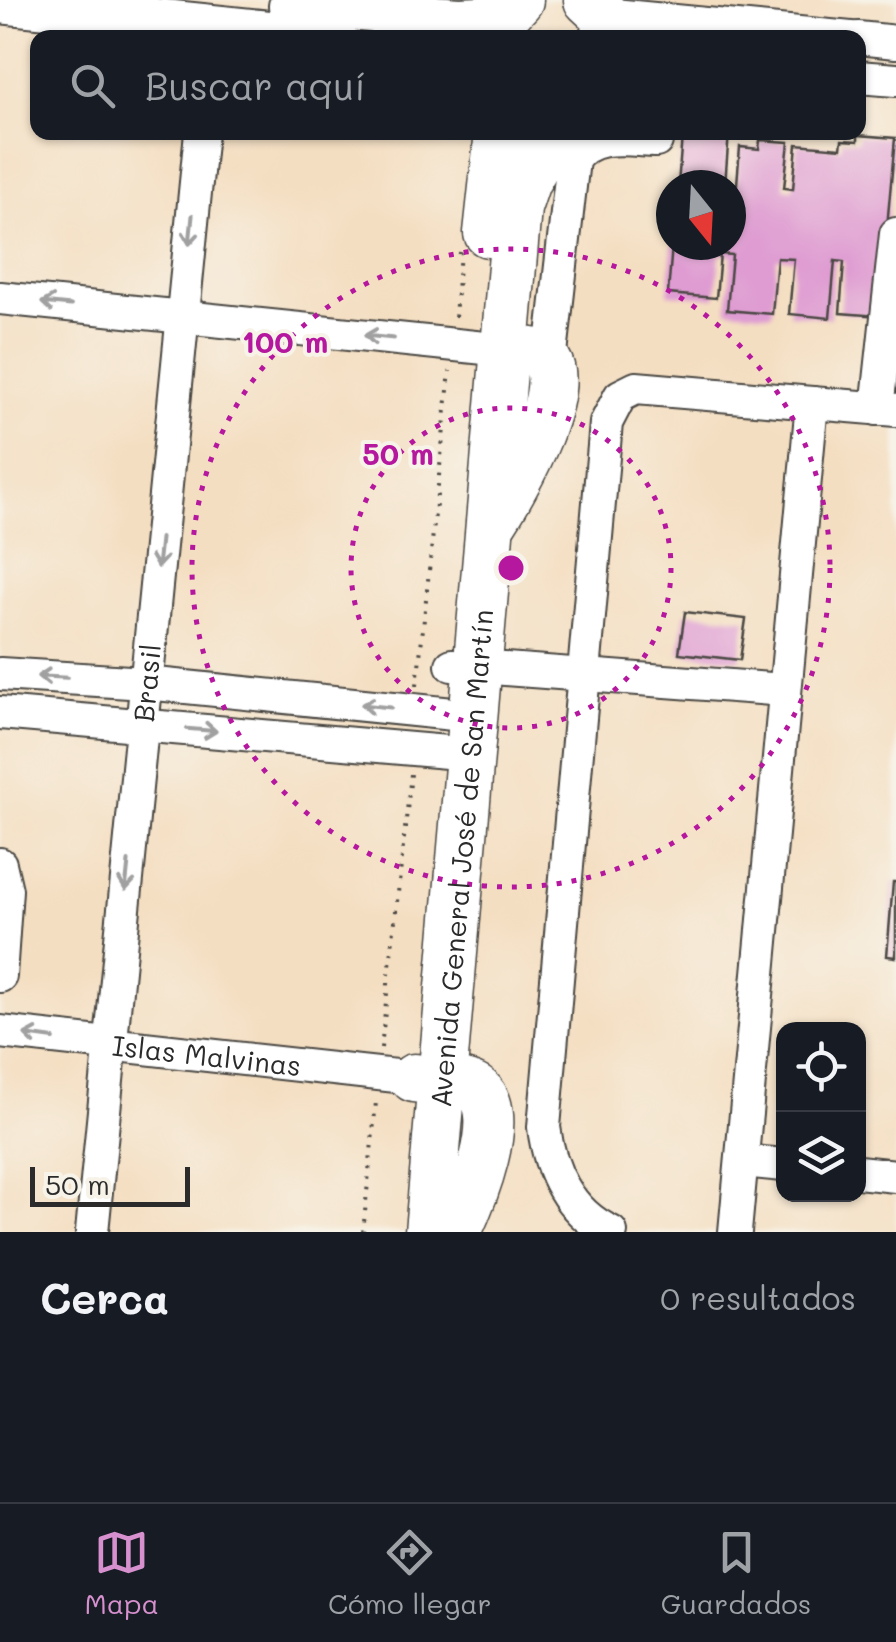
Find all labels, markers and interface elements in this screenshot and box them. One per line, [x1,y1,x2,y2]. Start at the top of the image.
search box [30,30,866,140]
icon: search [65,58,120,113]
text: Buscar aquí [145,60,366,110]
north arrow [656,170,746,260]
one-way arrow [181,213,200,245]
one-way arrow [40,294,72,313]
text: 100 m [242,321,328,361]
one-way arrow [363,327,395,346]
text: 50 m [362,433,434,473]
one-way arrow [149,536,168,569]
centre of rings [493,550,529,586]
street label: Avenida General José de San Martín [422,608,500,1109]
street label: Brasil [125,642,168,723]
one-way arrow [37,667,69,686]
one-way arrow [361,696,393,715]
one-way arrow [185,720,217,739]
one-way arrow [117,860,136,892]
map controls [776,1022,866,1202]
button: locate [776,1022,866,1112]
one-way arrow [23,1027,55,1045]
street label: Islas Malvinas [110,1027,303,1083]
button: layers [776,1112,866,1202]
scale bar [30,1162,190,1206]
text: 50 m [45,1166,110,1202]
text: Cerca [40,1270,169,1325]
text: 0 resultados [660,1276,856,1318]
tab: Mapa [85,1525,159,1621]
tab: Cómo llegar [328,1525,492,1621]
tab: Guardados [661,1525,811,1621]

